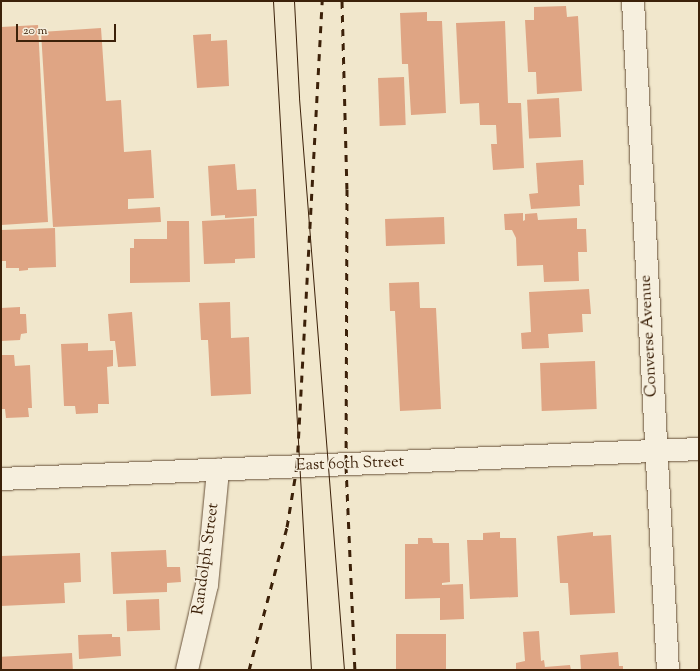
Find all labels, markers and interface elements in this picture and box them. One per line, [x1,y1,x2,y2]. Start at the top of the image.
scale bar [18,16,118,42]
text: 20 m [23,22,47,40]
street label: Converse Avenue [637,275,663,397]
street label: East 60th Street [296,454,404,476]
street label: Randolph Street [190,502,224,616]

